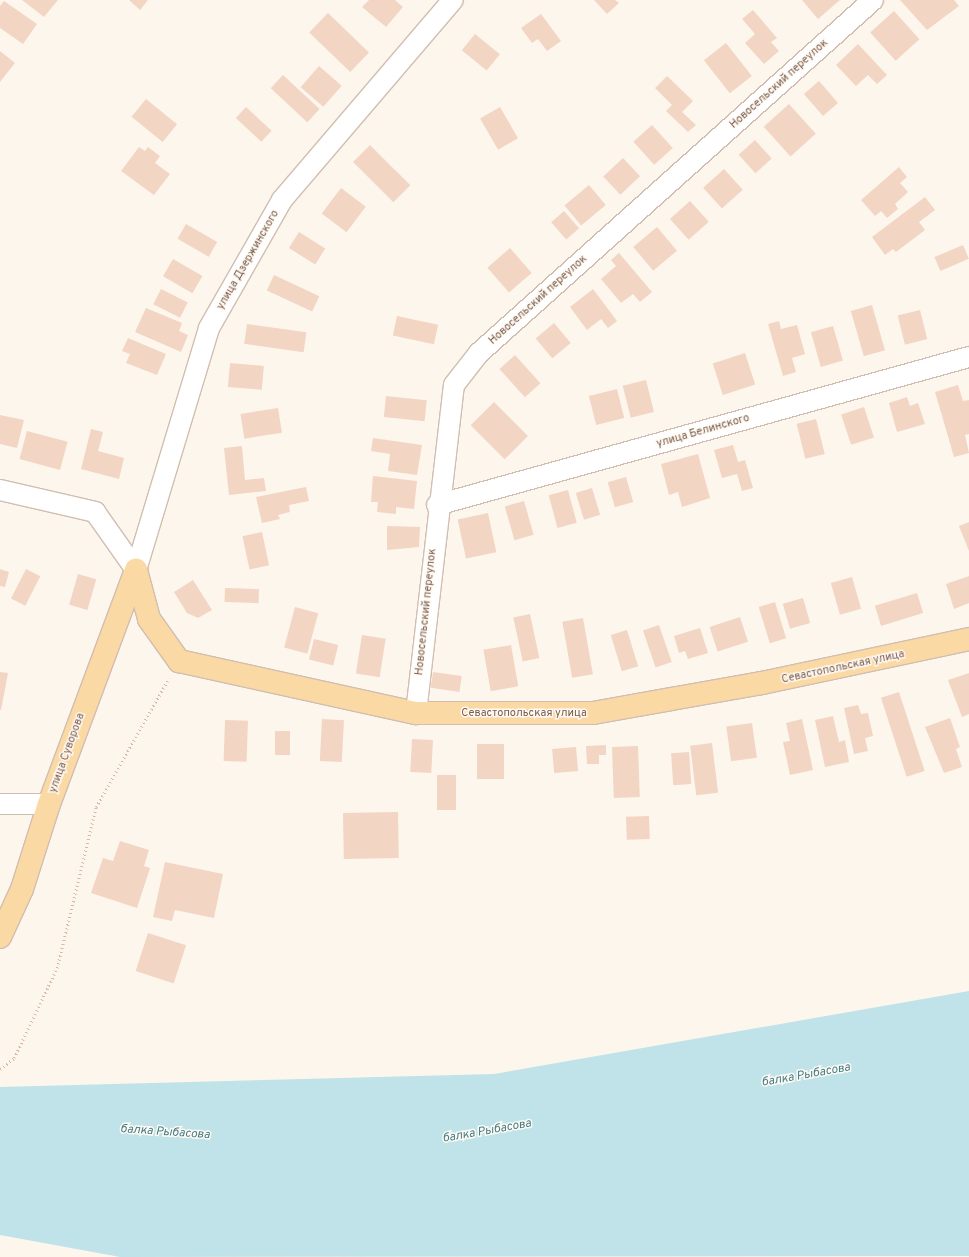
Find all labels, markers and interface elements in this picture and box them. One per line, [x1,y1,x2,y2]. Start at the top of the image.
street label: Новосельский переулок [727,36,831,132]
street label: улица Дзержинского [214,208,282,312]
street label: Новосельский переулок [486,252,590,348]
street label: улица Белинского [655,411,751,451]
street label: Новосельский переулок [413,548,439,676]
street label: Севастопольская улица [780,648,906,686]
street label: Севастопольская улица [461,706,587,720]
street label: улица Суворова [46,711,88,795]
water label: балка Рыбасова [761,1061,851,1091]
water label: балка Рыбасова [442,1117,532,1147]
water label: балка Рыбасова [120,1123,210,1143]

